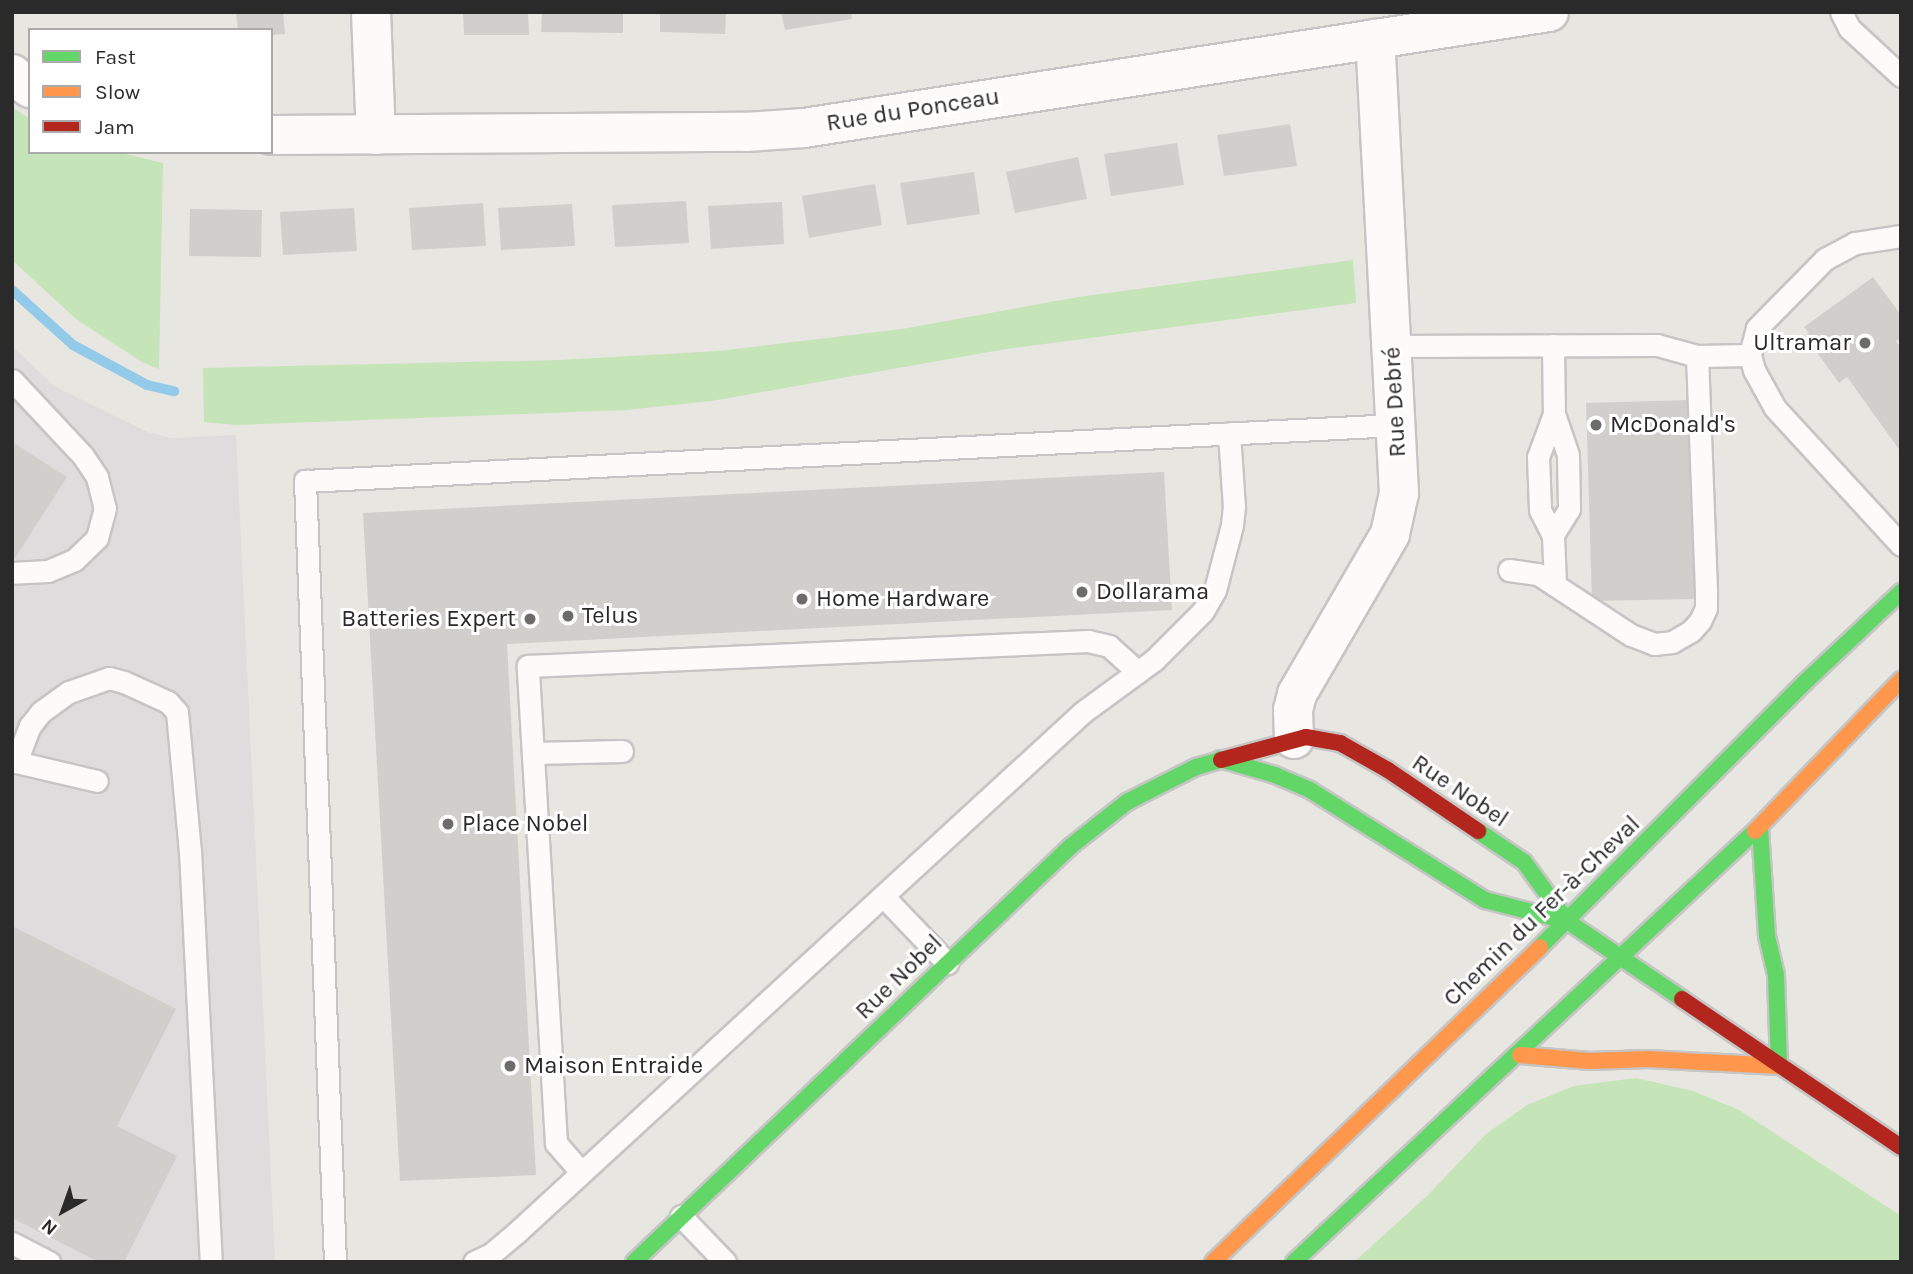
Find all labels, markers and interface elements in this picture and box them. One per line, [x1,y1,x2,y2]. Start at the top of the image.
legend [28,28,273,154]
text: Fast [95,45,136,69]
text: Slow [95,80,140,104]
street label: Rue du Ponceau [824,82,1002,138]
text: Jam [95,115,135,139]
place label: Ultramar [1753,329,1851,357]
marker: Ultramar [1857,335,1873,351]
street label: Rue Debré [1378,346,1412,458]
place label: McDonald's [1610,411,1736,439]
marker: McDonald's [1588,417,1604,433]
place label: Dollarama [1096,578,1209,606]
marker: Dollarama [1074,584,1090,600]
place label: Home Hardware [816,585,989,613]
marker: Home Hardware [794,591,810,607]
place label: Telus [582,602,638,630]
place label: Batteries Expert [341,605,516,633]
marker: Telus [560,608,576,624]
marker: Batteries Expert [522,611,538,627]
street label: Rue Nobel [1406,748,1514,834]
place label: Place Nobel [462,810,588,838]
street label: Chemin du Fer-à-Cheval [1438,810,1646,1012]
marker: Place Nobel [440,816,456,832]
street label: Rue Nobel [849,928,949,1026]
place label: Maison Entraide [524,1052,703,1080]
marker: Maison Entraide [502,1058,518,1074]
north arrow [28,1176,98,1246]
text: N [37,1214,62,1240]

